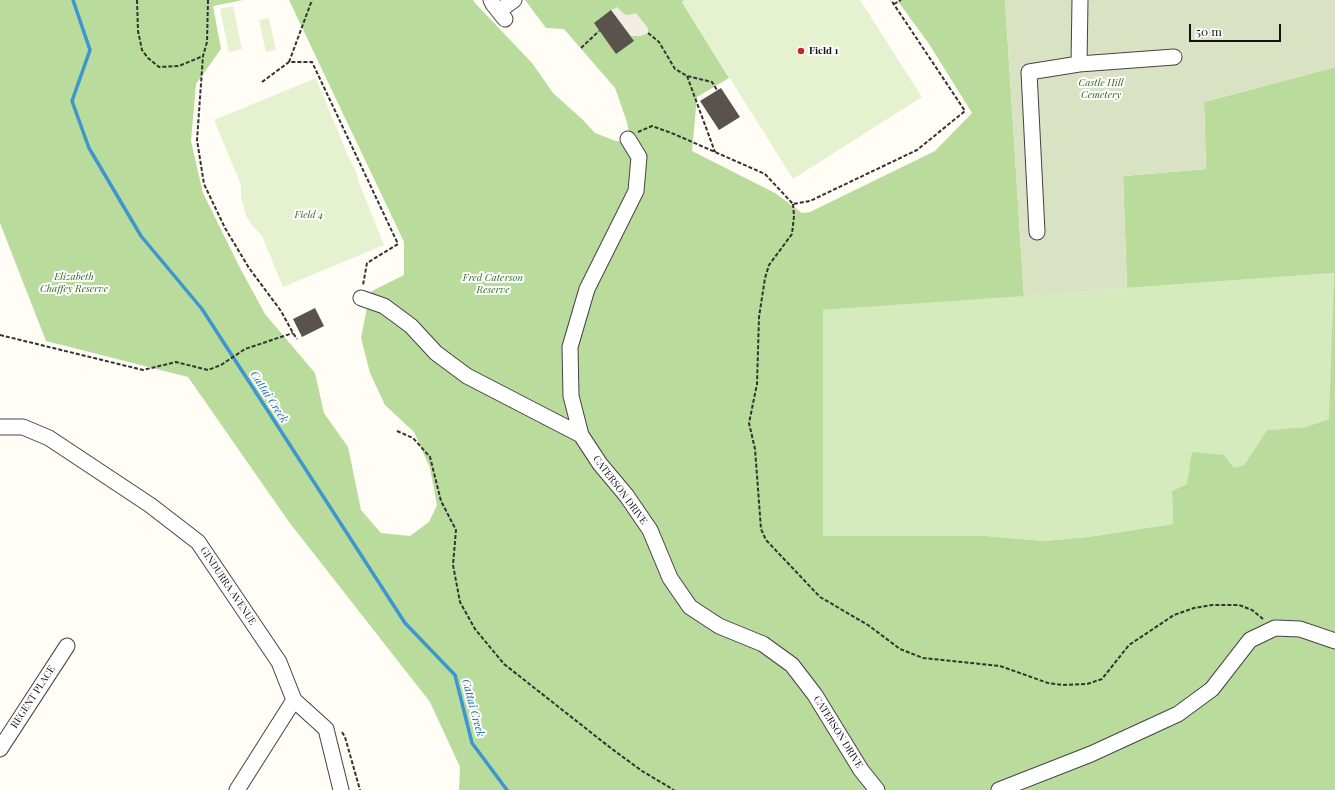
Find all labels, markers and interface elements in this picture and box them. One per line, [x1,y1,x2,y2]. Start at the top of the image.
scale bar [1191,16,1283,42]
text: 50 m [1196,23,1222,39]
place label: Field 1 [809,45,838,57]
marker: Field 1 [796,46,806,56]
park label: Castle Hill Cemetery [1079,77,1123,100]
park label: Field 4 [295,209,323,221]
park label: Elizabeth Chaffey Reserve [40,271,108,294]
park label: Fred Caterson Reserve [463,272,523,296]
water label: Cattai Creek [247,369,291,425]
street label: CATERSON DRIVE [590,453,650,527]
street label: GINDURRA AVENUE [197,545,259,627]
street label: REGENT PLACE [8,663,58,731]
water label: Cattai Creek [459,678,487,738]
street label: CATERSON DRIVE [811,694,865,770]

